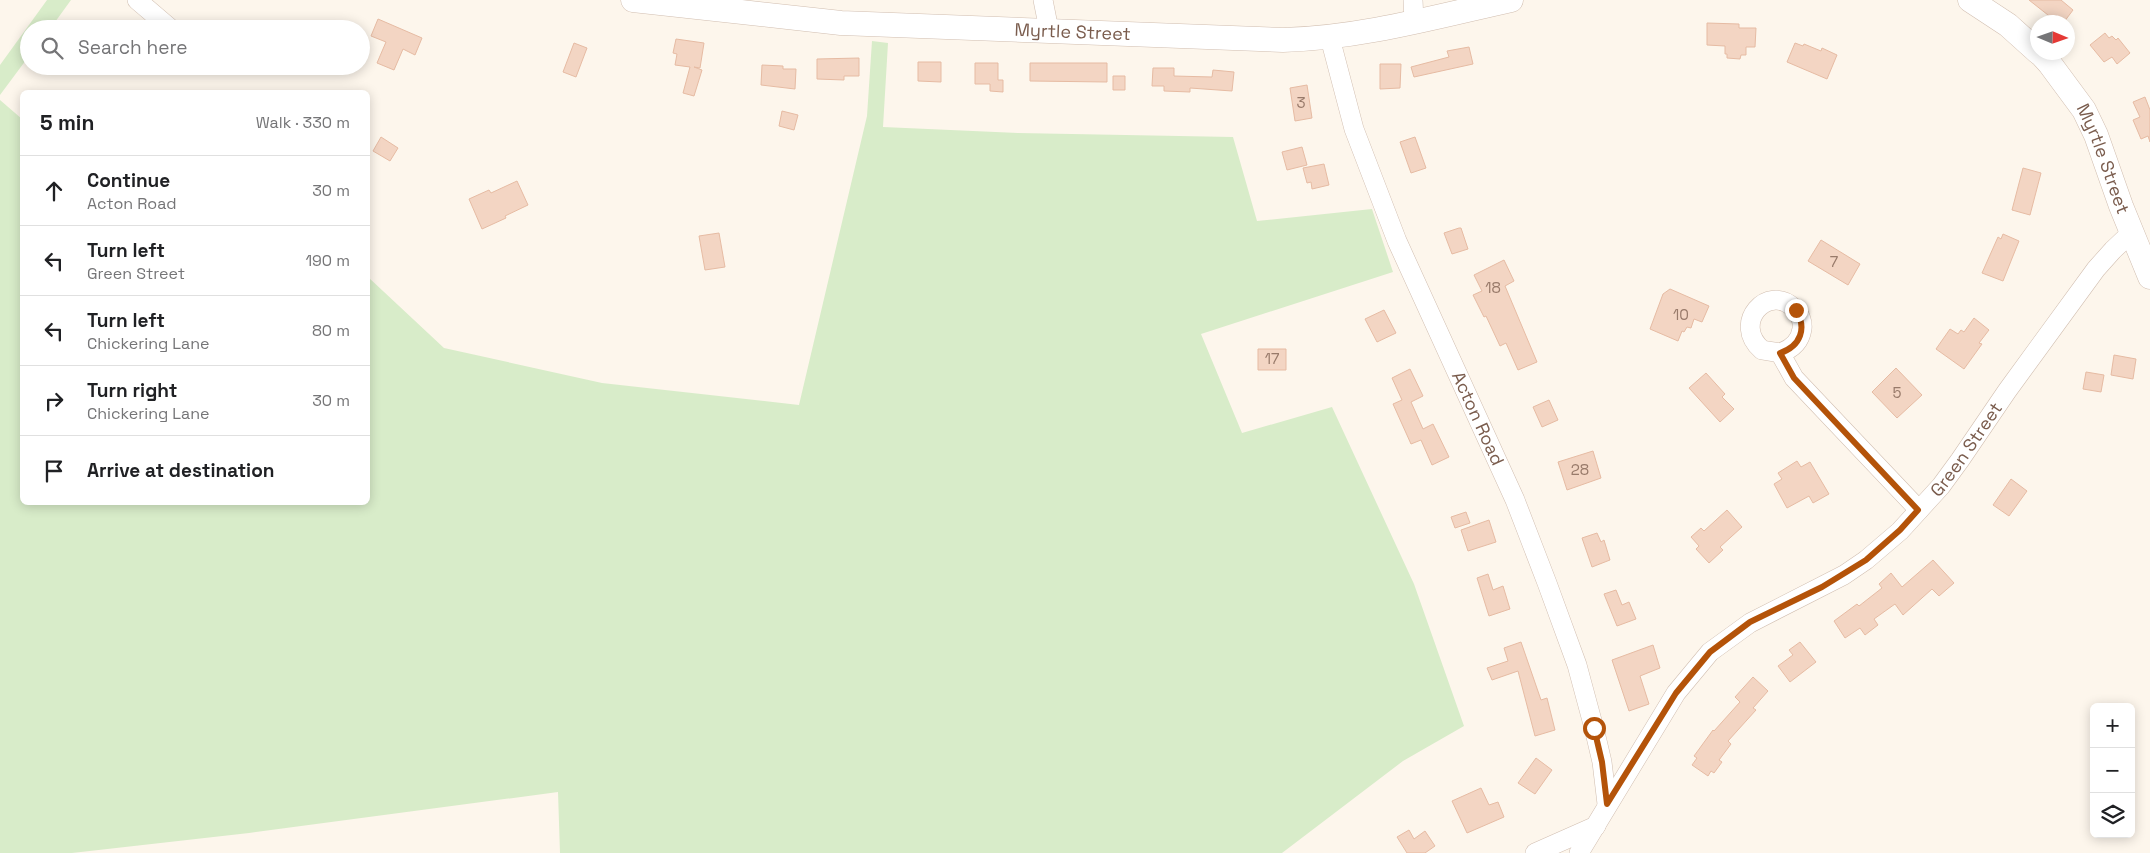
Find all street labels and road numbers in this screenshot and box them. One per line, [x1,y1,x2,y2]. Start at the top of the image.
street label: Myrtle Street [1014,18,1131,45]
street label: Myrtle Street [2072,100,2135,217]
street label: Acton Road [1447,368,1510,469]
street label: Green Street [1925,397,2007,501]

